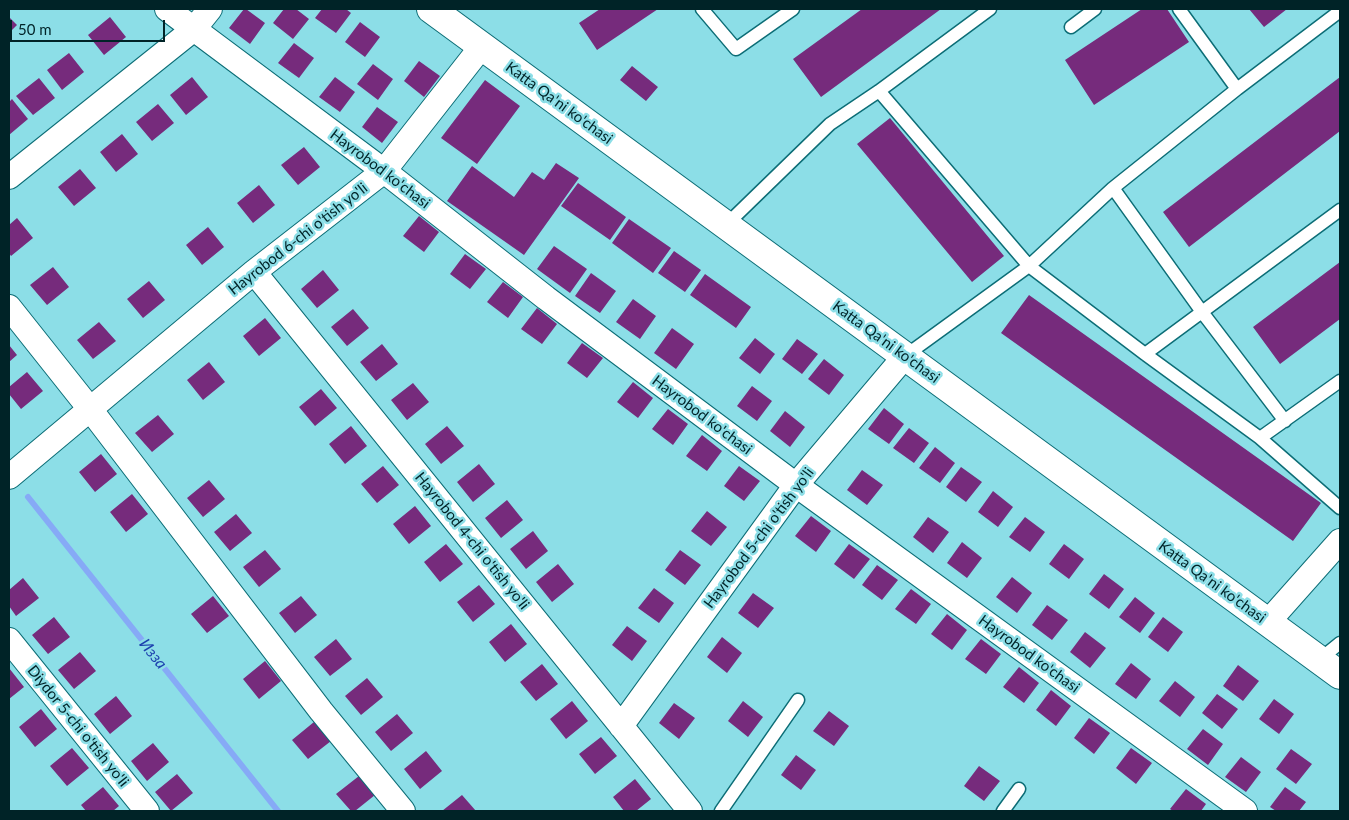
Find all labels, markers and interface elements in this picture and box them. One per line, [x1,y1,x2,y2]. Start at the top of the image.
scale bar [12,10,168,42]
text: 50 m [18,20,52,38]
street label: Katta Qa'ni ko'chasi [502,58,616,148]
street label: Hayrobod ko'chasi [327,126,433,212]
street label: Hayrobod 6-chi o'tish yo'li [225,179,371,299]
street label: Katta Qa'ni ko'chasi [829,297,943,387]
street label: Hayrobod ko'chasi [649,372,755,458]
street label: Hayrobod 5-chi o'tish yo'li [700,464,818,612]
street label: Hayrobod 4-chi o'tish yo'li [411,469,533,613]
street label: Katta Qa'ni ko'chasi [1155,537,1269,627]
street label: Hayrobod ko'chasi [975,611,1083,697]
water label: Изза [135,635,171,673]
street label: Diydor 5-chi o'tish yo'li [24,662,132,790]

